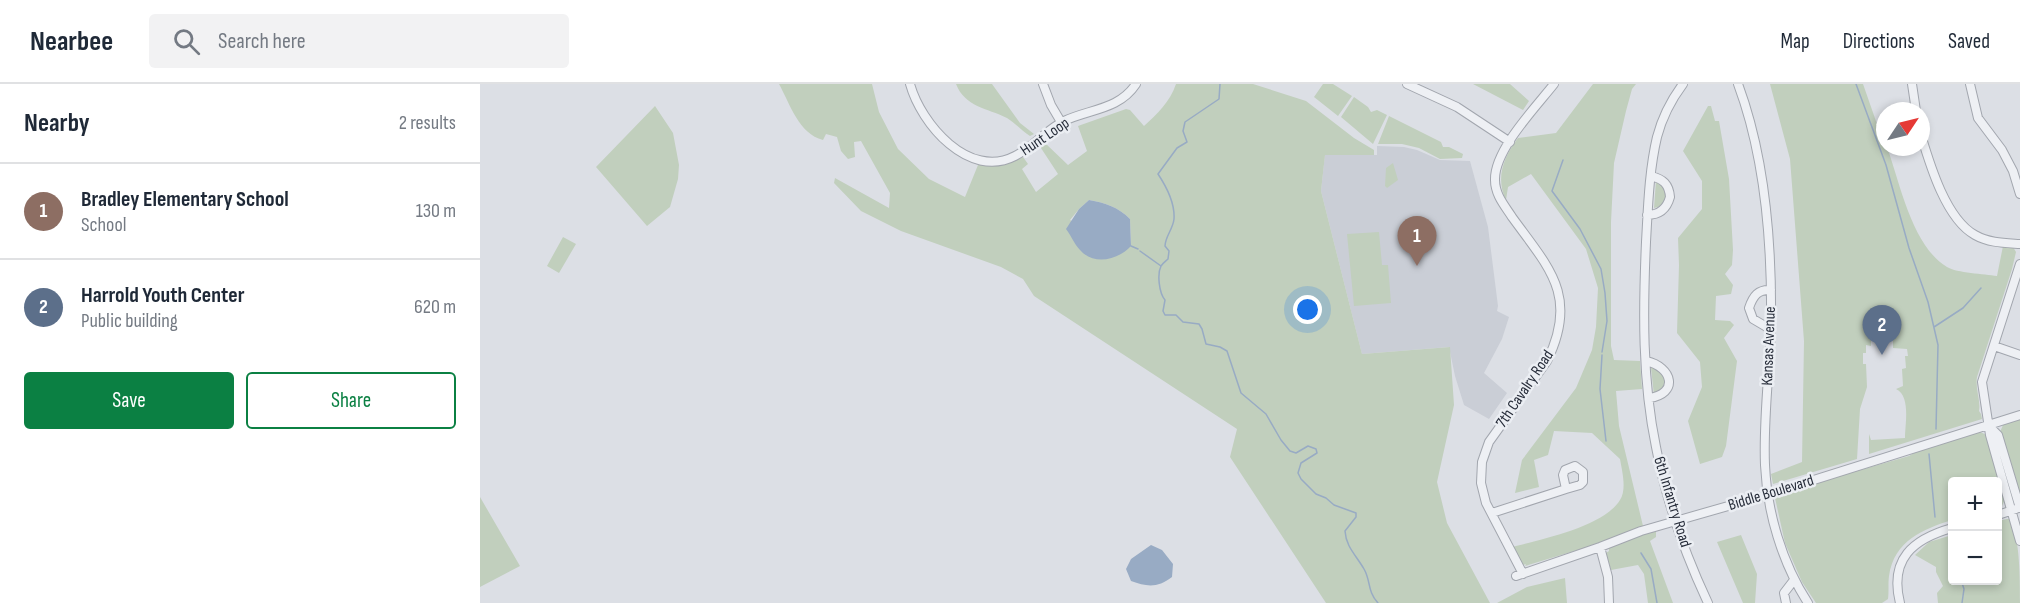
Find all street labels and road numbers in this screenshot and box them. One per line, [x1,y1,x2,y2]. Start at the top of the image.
street label: Hunt Loop [1017,114,1073,160]
street label: Kansas Avenue [1758,306,1780,386]
street label: 7th Cavalry Road [1492,347,1558,431]
street label: 6th Infantry Road [1649,454,1695,550]
street label: Biddle Boulevard [1726,471,1816,515]

